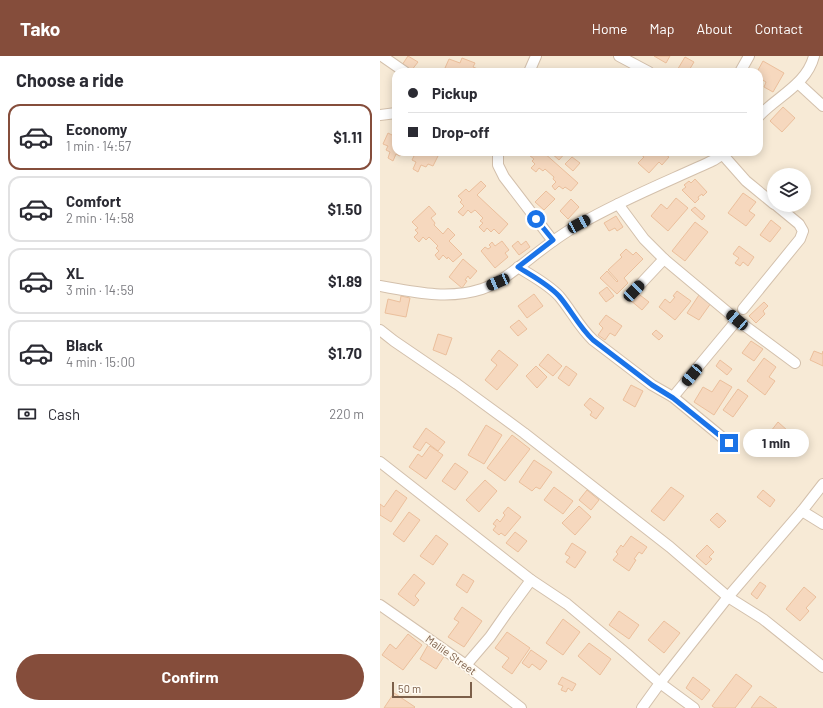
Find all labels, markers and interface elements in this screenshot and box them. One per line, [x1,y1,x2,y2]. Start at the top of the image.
text: Tako [20,17,60,40]
text: Home [592,20,628,37]
text: Map [650,20,674,37]
text: About [696,20,733,37]
text: Contact [755,20,803,37]
text: Choose a ride [16,69,124,91]
text: Pickup [432,84,478,102]
icon: car [18,119,54,155]
text: Economy [66,120,127,138]
text: Drop-off [432,123,490,141]
text: $1.11 [333,128,362,146]
text: 1 min · 14:57 [66,138,131,154]
map controls [767,168,811,212]
button: layers [767,168,811,212]
icon: car [18,191,54,227]
text: Comfort [66,192,121,210]
text: $1.50 [327,200,362,218]
text: 2 min · 14:58 [66,210,134,226]
route start [527,210,545,228]
car [566,213,592,235]
icon: car [18,263,54,299]
text: XL [66,264,84,282]
text: $1.89 [328,272,362,290]
car [485,272,511,292]
car [621,278,647,304]
text: 3 min · 14:59 [66,282,134,298]
car [724,308,750,332]
icon: car [18,335,54,371]
text: Black [66,336,103,354]
text: $1.70 [328,344,362,362]
text: 4 min · 15:00 [66,354,135,370]
car [680,362,704,388]
icon: cash [16,403,38,425]
text: Cash [48,405,80,423]
text: 220 m [329,406,364,422]
callout: 1 min [743,429,809,457]
route end [720,434,738,452]
text: 1 min [762,435,790,451]
street label: Malile Street [423,632,479,677]
button: Confirm [16,654,364,700]
scale bar [392,680,472,699]
text: 50 m [398,682,421,695]

